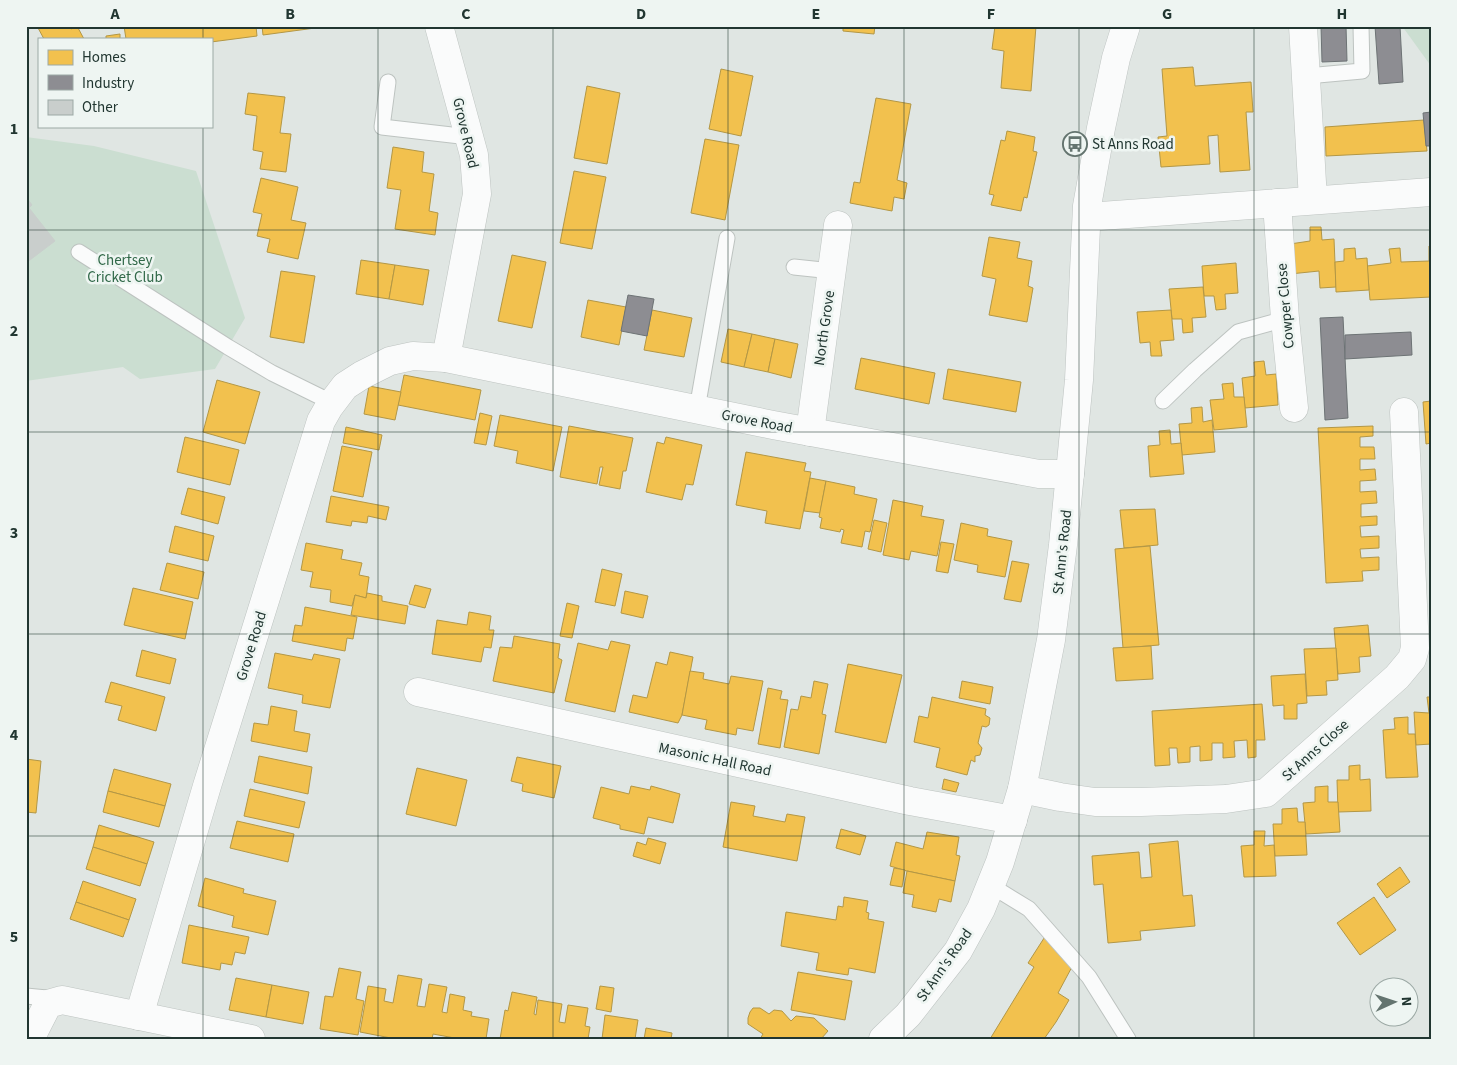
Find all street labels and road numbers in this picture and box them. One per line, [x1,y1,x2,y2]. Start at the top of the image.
street label: Grove Road [447,96,484,171]
street label: Cowper Close [1271,262,1300,350]
street label: North Grove [809,289,840,367]
street label: Grove Road [720,404,794,439]
street label: St Ann's Road [1048,509,1077,596]
street label: Grove Road [231,609,272,684]
street label: St Anns Close [1277,715,1353,786]
street label: Masonic Hall Road [657,737,773,782]
street label: St Ann's Road [911,924,977,1006]

